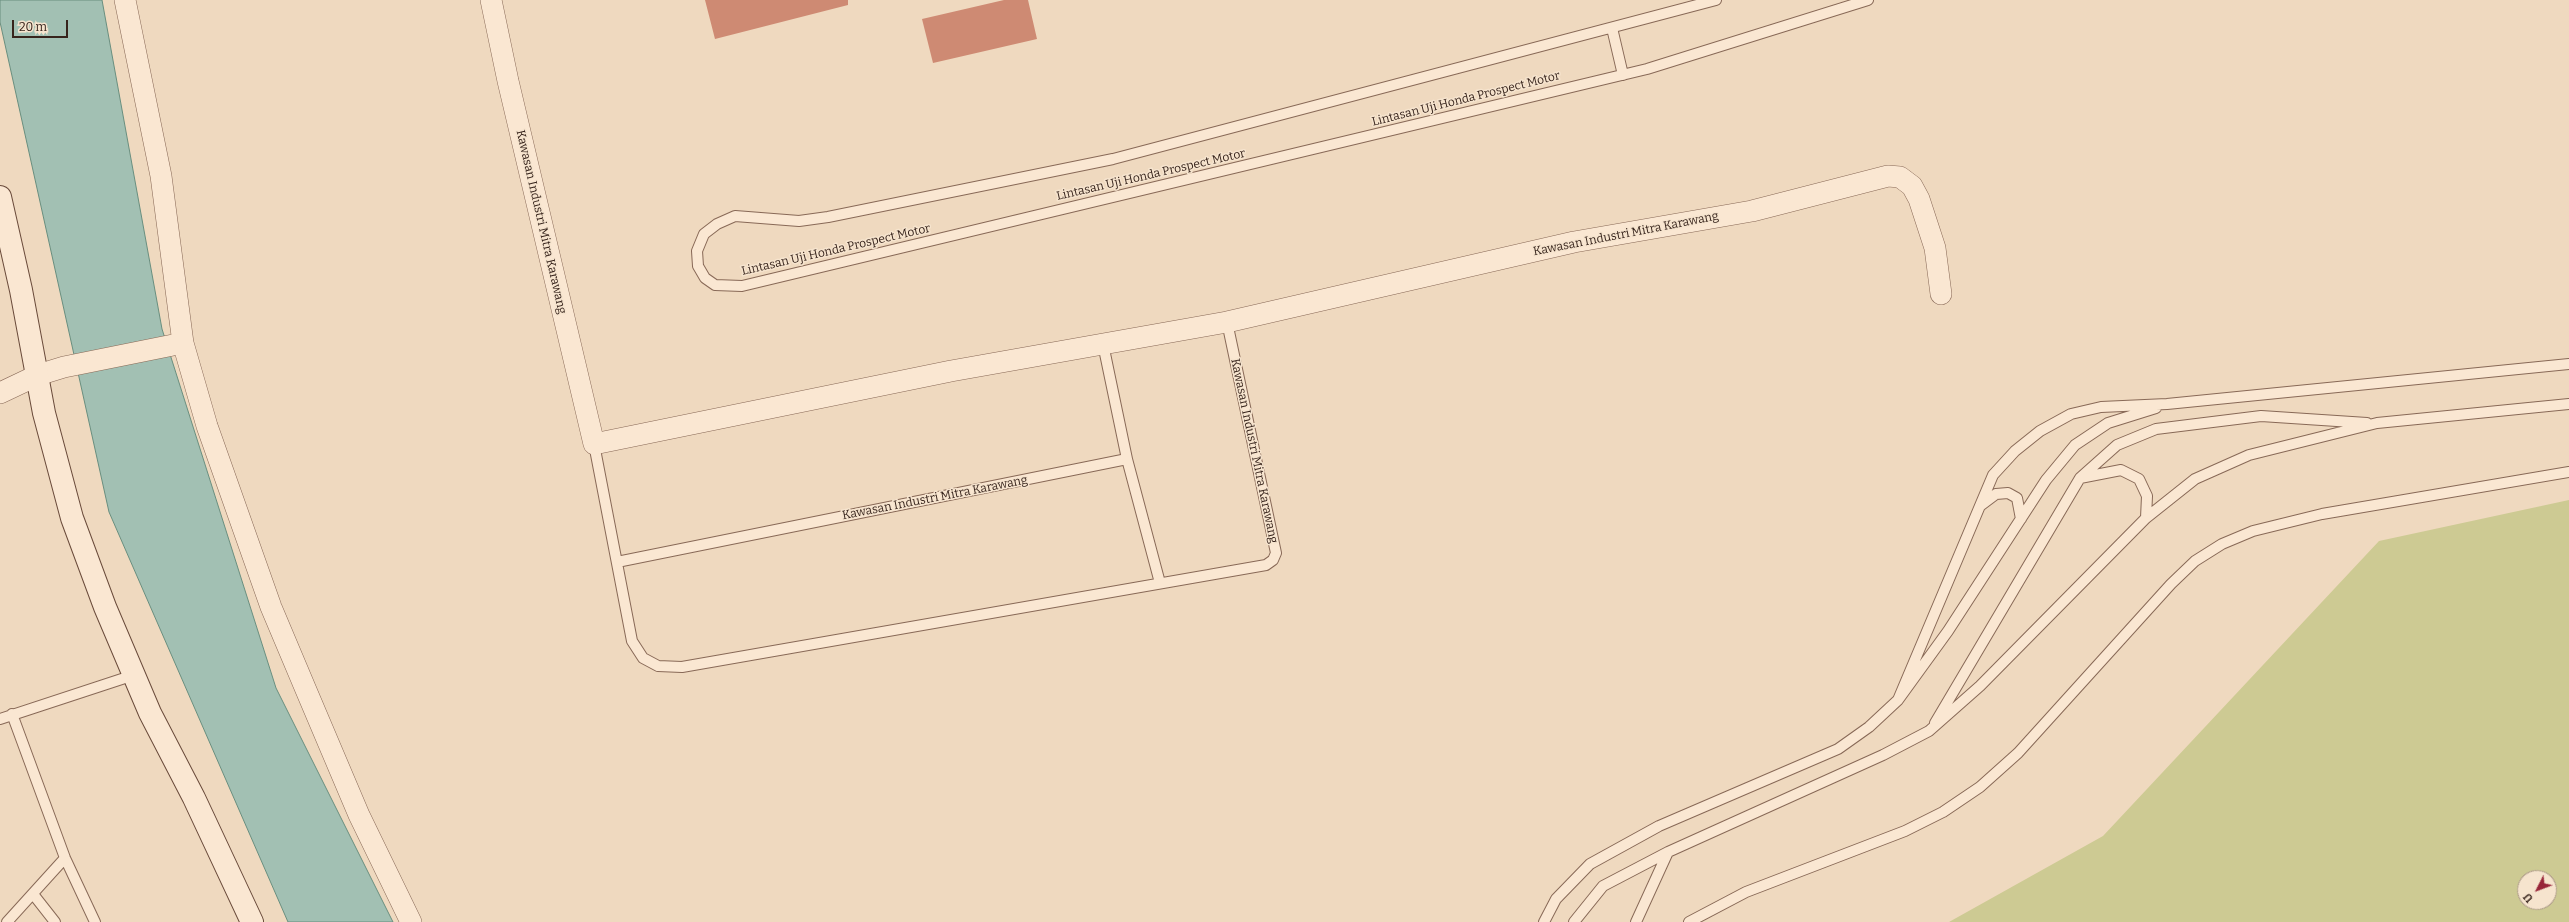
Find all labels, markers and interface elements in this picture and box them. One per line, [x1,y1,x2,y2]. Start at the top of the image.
scale bar [14,12,70,38]
text: 20 m [19,20,47,34]
street label: Lintasan Uji Honda Prospect Motor [1370,69,1562,129]
street label: Kawasan Industri Mitra Karawang [513,129,569,315]
street label: Lintasan Uji Honda Prospect Motor [1055,146,1247,204]
street label: Kawasan Industri Mitra Karawang [1532,209,1720,259]
street label: Lintasan Uji Honda Prospect Motor [740,221,932,279]
street label: Kawasan Industri Mitra Karawang [1227,357,1281,545]
street label: Kawasan Industri Mitra Karawang [841,473,1029,523]
north arrow [2517,870,2557,910]
text: U [2521,890,2536,905]

